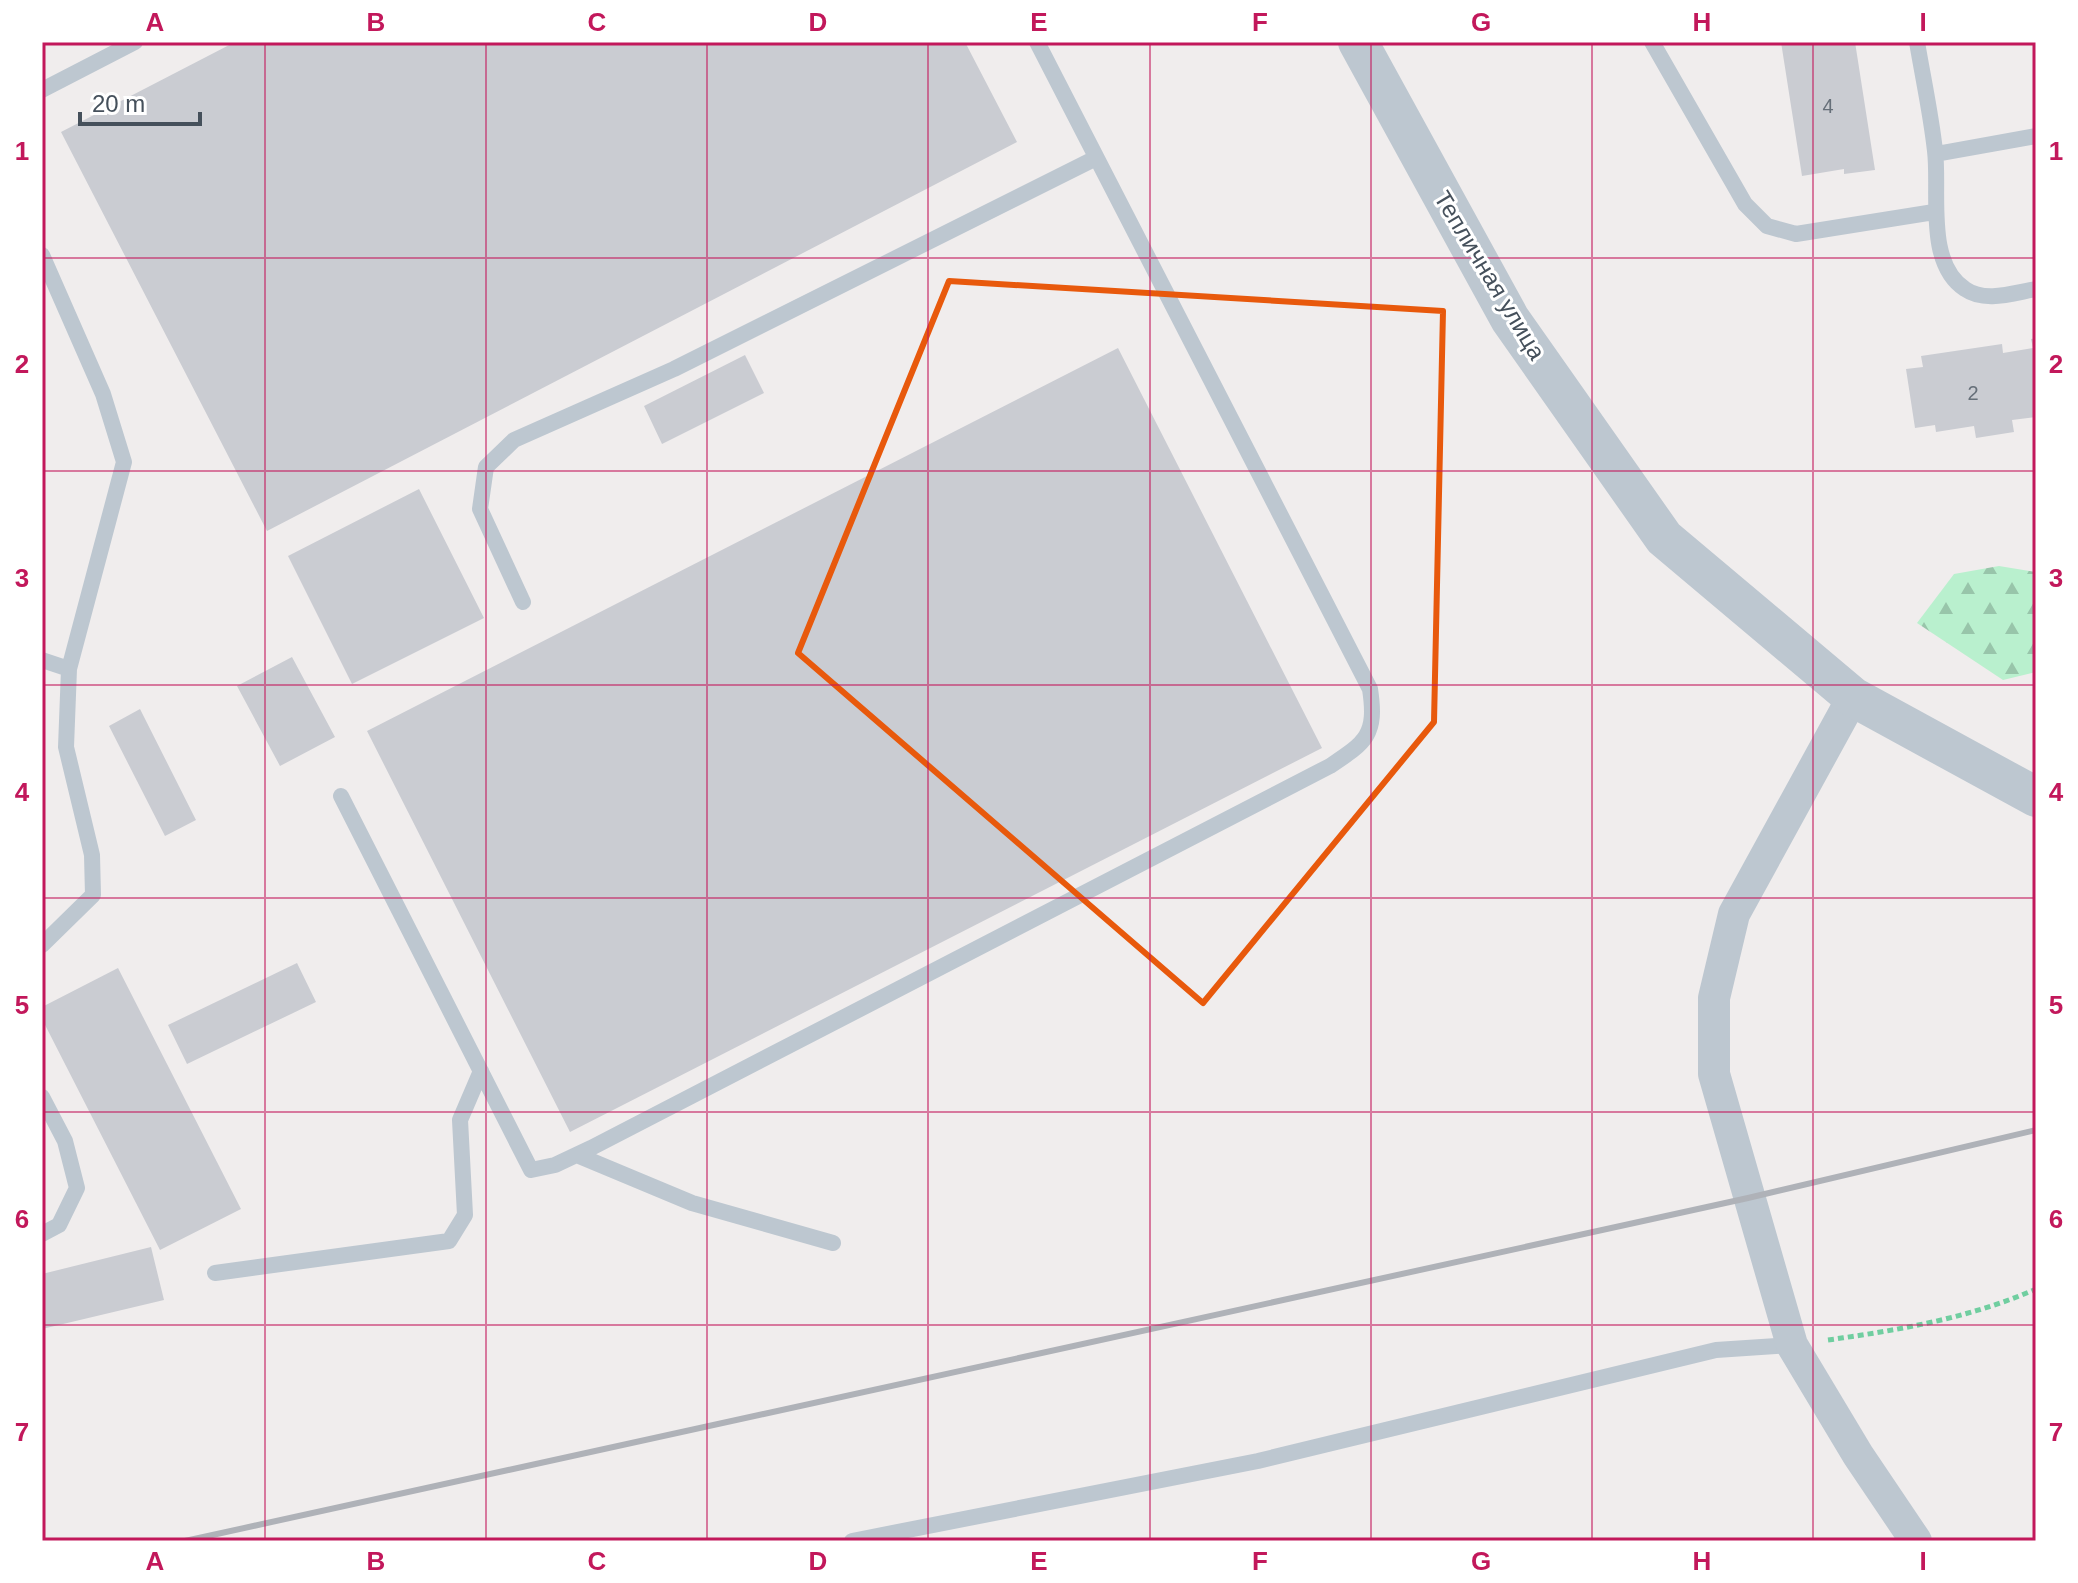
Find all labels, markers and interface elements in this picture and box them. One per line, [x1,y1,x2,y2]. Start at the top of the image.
text: A [146,7,165,37]
text: B [367,7,385,37]
text: C [588,7,607,37]
text: D [809,7,827,37]
text: E [1030,7,1048,37]
text: F [1252,7,1268,37]
text: G [1471,7,1491,37]
text: H [1693,7,1711,37]
text: I [1919,7,1927,37]
scale bar [80,76,200,126]
text: 20 m [92,90,145,117]
house number: 4 [1822,95,1834,117]
text: 1 [15,136,29,166]
text: 1 [2049,136,2063,166]
street label: Тепличная улица [1429,186,1551,365]
text: 2 [15,349,29,379]
text: 2 [2049,349,2063,379]
house number: 2 [1967,382,1979,404]
text: 3 [15,563,29,593]
text: 3 [2049,563,2063,593]
text: 4 [15,777,30,807]
text: 4 [2049,777,2064,807]
text: 5 [15,990,29,1020]
text: 5 [2049,990,2063,1020]
text: 6 [15,1204,29,1234]
text: 6 [2049,1204,2063,1234]
text: 7 [15,1417,29,1447]
text: 7 [2049,1417,2063,1447]
text: A [146,1546,165,1576]
text: B [367,1546,385,1576]
text: C [588,1546,607,1576]
text: D [809,1546,827,1576]
text: E [1030,1546,1048,1576]
text: F [1252,1546,1268,1576]
text: G [1471,1546,1491,1576]
text: H [1693,1546,1711,1576]
text: I [1919,1546,1927,1576]

